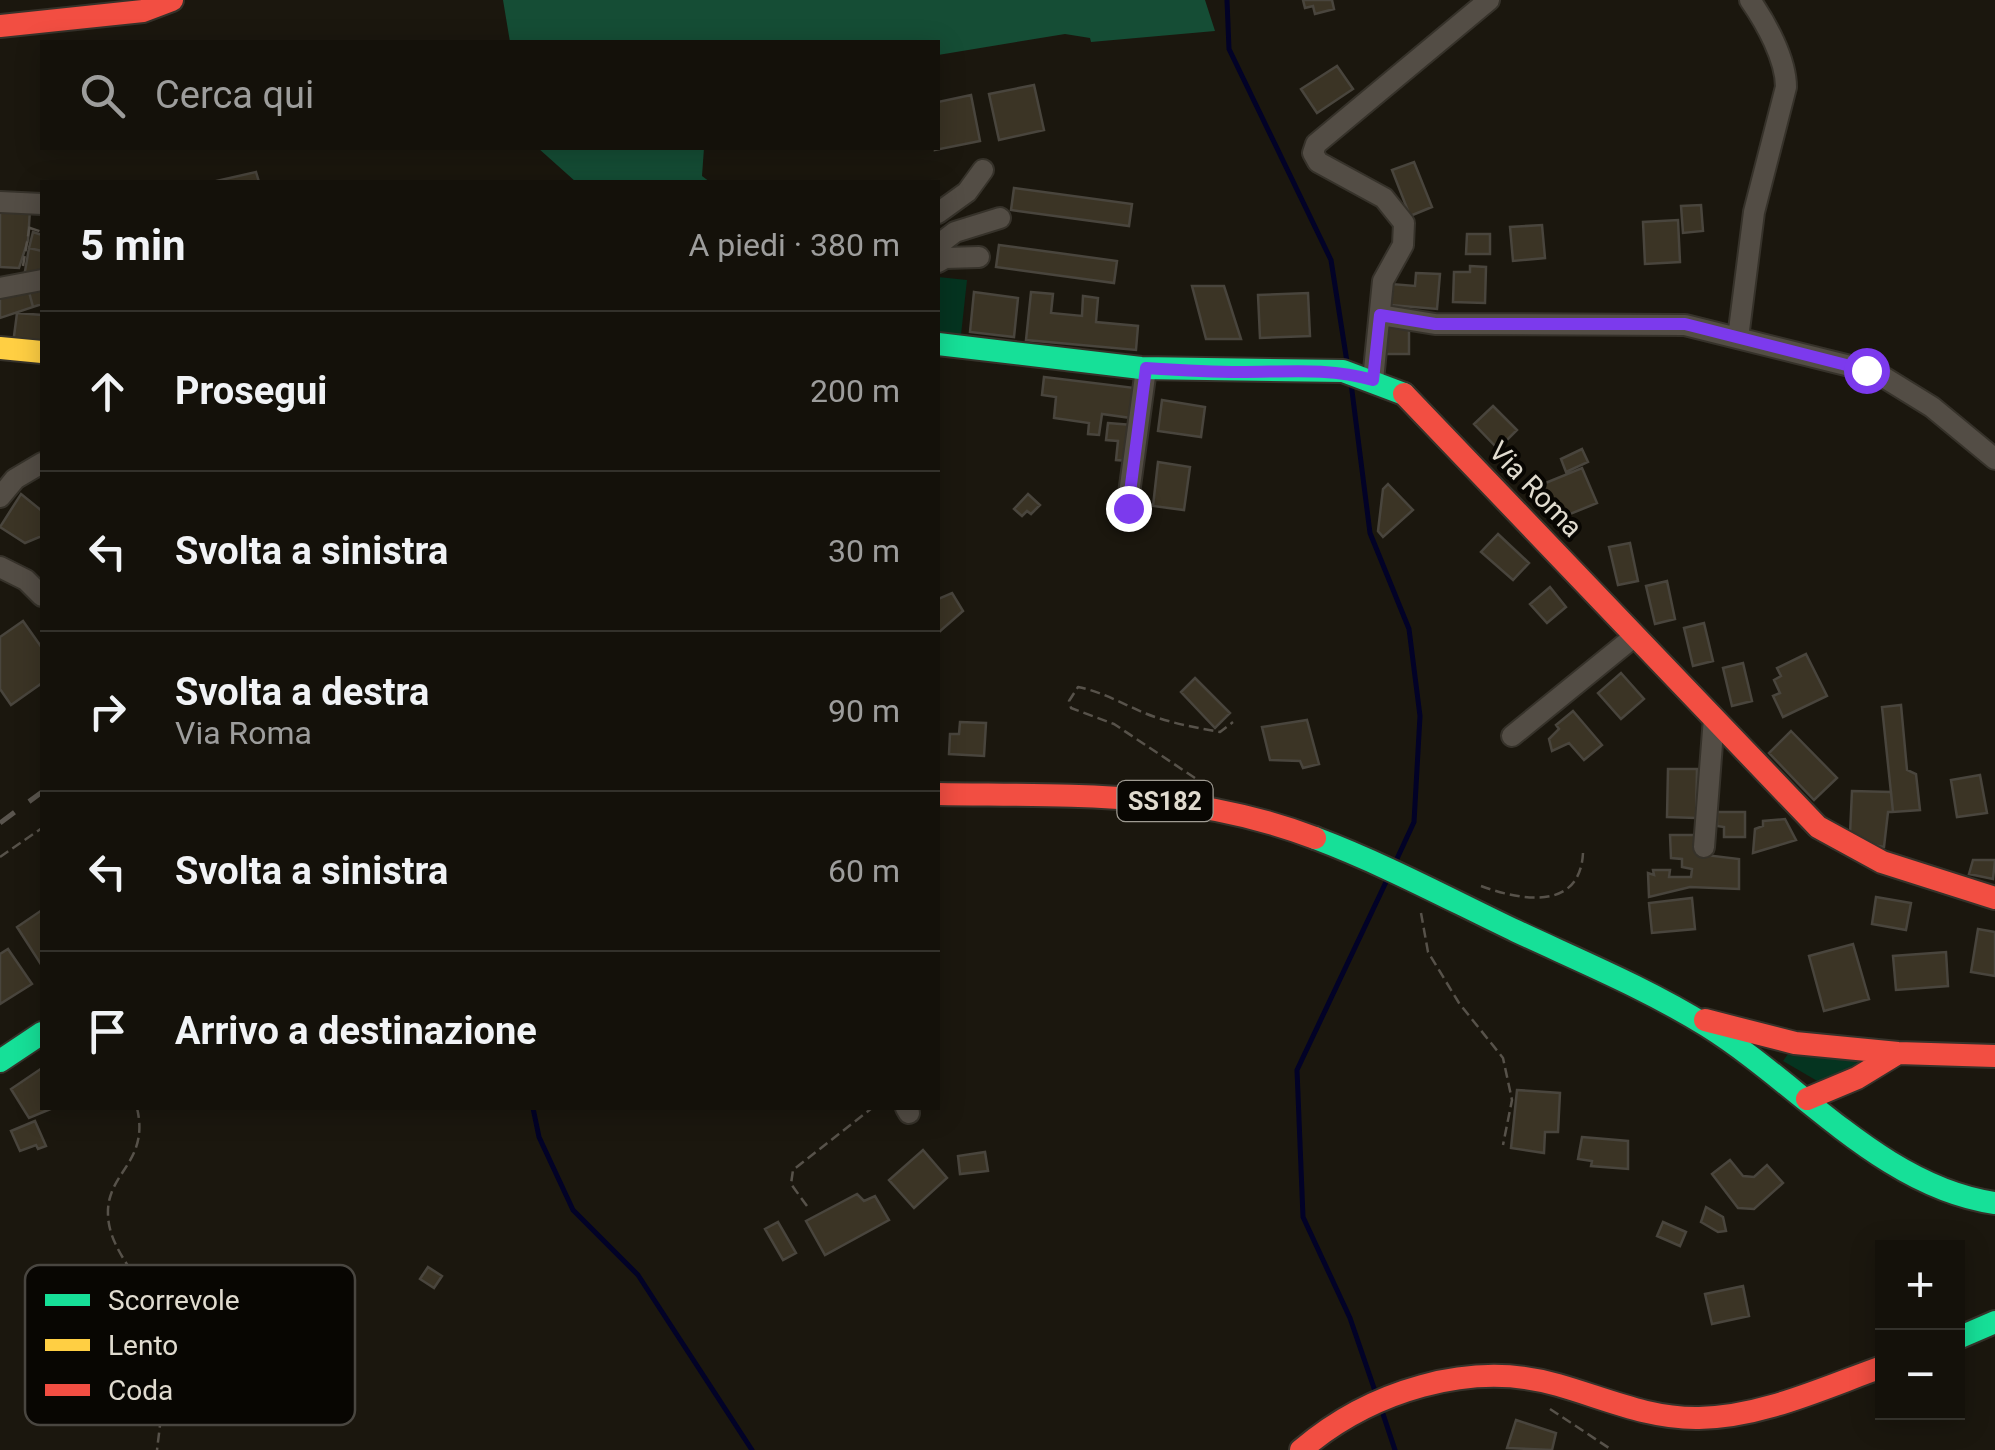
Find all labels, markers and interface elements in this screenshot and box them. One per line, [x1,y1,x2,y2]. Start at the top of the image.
search box [40,40,940,150]
icon: search [75,68,130,123]
text: Cerca qui [155,73,314,117]
text: 5 min [80,221,186,270]
text: A piedi · 380 m [688,226,900,264]
route start [1844,348,1890,394]
icon: ahead [80,364,135,419]
text: Prosegui [175,369,327,413]
text: 200 m [810,372,900,410]
street label: Via Roma [1482,435,1589,544]
route end [1106,486,1152,532]
icon: left [80,524,135,579]
text: Svolta a sinistra [175,529,448,573]
text: 30 m [828,532,900,570]
text: Svolta a destra [175,670,429,714]
icon: right [80,684,135,739]
text: 90 m [828,692,900,730]
text: Via Roma [175,714,312,752]
road number: SS182 [1118,781,1212,821]
icon: left [80,844,135,899]
text: Svolta a sinistra [175,849,448,893]
text: 60 m [828,852,900,890]
icon: arrive [80,1004,135,1059]
text: Arrivo a destinazione [175,1009,537,1053]
map controls [1875,1240,1965,1420]
button: + [1875,1240,1965,1330]
legend [25,1265,355,1425]
text: Scorrevole [108,1284,240,1317]
text: Lento [108,1329,178,1362]
button: − [1875,1330,1965,1420]
text: Coda [108,1374,173,1407]

